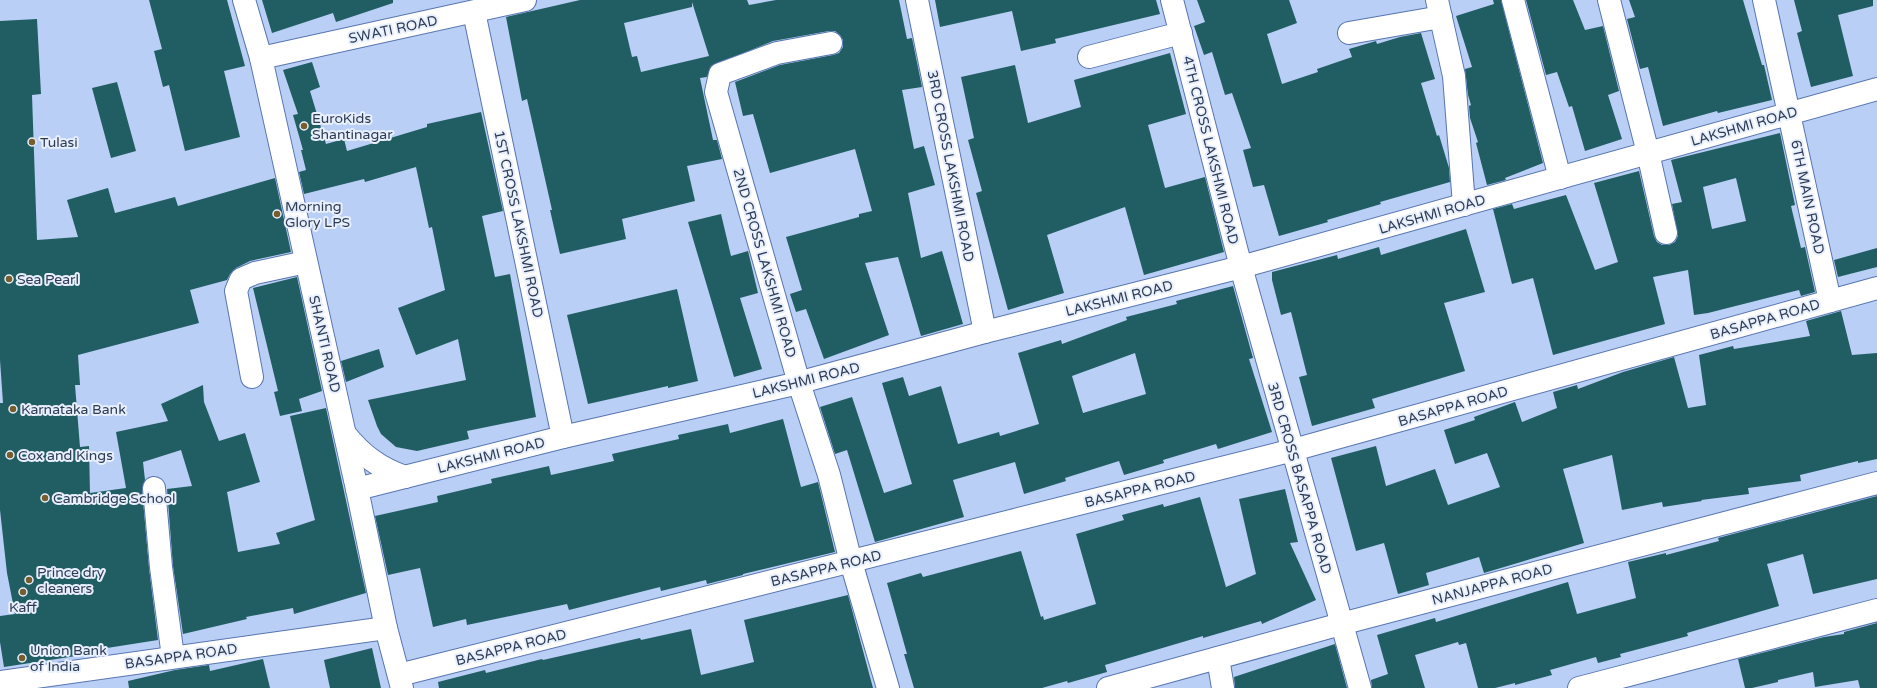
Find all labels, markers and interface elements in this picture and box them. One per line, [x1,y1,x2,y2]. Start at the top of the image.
street label: SWATI ROAD [347,12,439,47]
street label: 4TH CROSS LAKSHMI ROAD [1179,54,1242,246]
street label: 3RD CROSS LAKSHMI ROAD [924,69,977,263]
street label: LAKSHMI ROAD [1689,103,1799,150]
place label: EuroKids Shantinagar [312,110,393,143]
marker: EuroKids Shantinagar [299,121,309,131]
street label: 1ST CROSS LAKSHMI ROAD [490,129,547,319]
place label: Tulasi [40,134,78,151]
marker: Tulasi [27,137,37,147]
street label: 6TH MAIN ROAD [1787,138,1828,256]
street label: 2ND CROSS LAKSHMI ROAD [729,167,800,360]
street label: LAKSHMI ROAD [1377,191,1487,238]
place label: Morning Glory LPS [285,198,351,231]
marker: Morning Glory LPS [272,209,282,219]
place label: Sea Pearl [17,271,79,288]
marker: Sea Pearl [4,274,14,284]
street label: LAKSHMI ROAD [1064,277,1175,320]
street label: SHANTI ROAD [305,294,344,394]
street label: BASAPPA ROAD [1708,296,1822,343]
street label: LAKSHMI ROAD [751,359,862,402]
street label: 3RD CROSS BASAPPA ROAD [1264,380,1335,576]
street label: BASAPPA ROAD [1396,383,1510,430]
place label: Karnataka Bank [21,401,126,418]
marker: Karnataka Bank [8,404,18,414]
street label: LAKSHMI ROAD [436,434,547,477]
place label: Cox and Kings [18,447,113,464]
marker: Cox and Kings [5,450,15,460]
street label: BASAPPA ROAD [1083,467,1197,511]
place label: Cambridge School [53,490,176,507]
marker: Cambridge School [40,493,50,503]
street label: BASAPPA ROAD [769,546,883,590]
street label: NANJAPPA ROAD [1430,560,1554,609]
place label: Prince dry cleaners [37,564,105,597]
marker: Prince dry cleaners [24,575,34,585]
marker: Kaff [18,587,28,597]
place label: Kaff [9,599,37,616]
street label: BASAPPA ROAD [454,625,568,669]
street label: BASAPPA ROAD [124,640,238,673]
place label: Union Bank of India [30,642,107,675]
marker: Union Bank of India [17,653,27,663]

